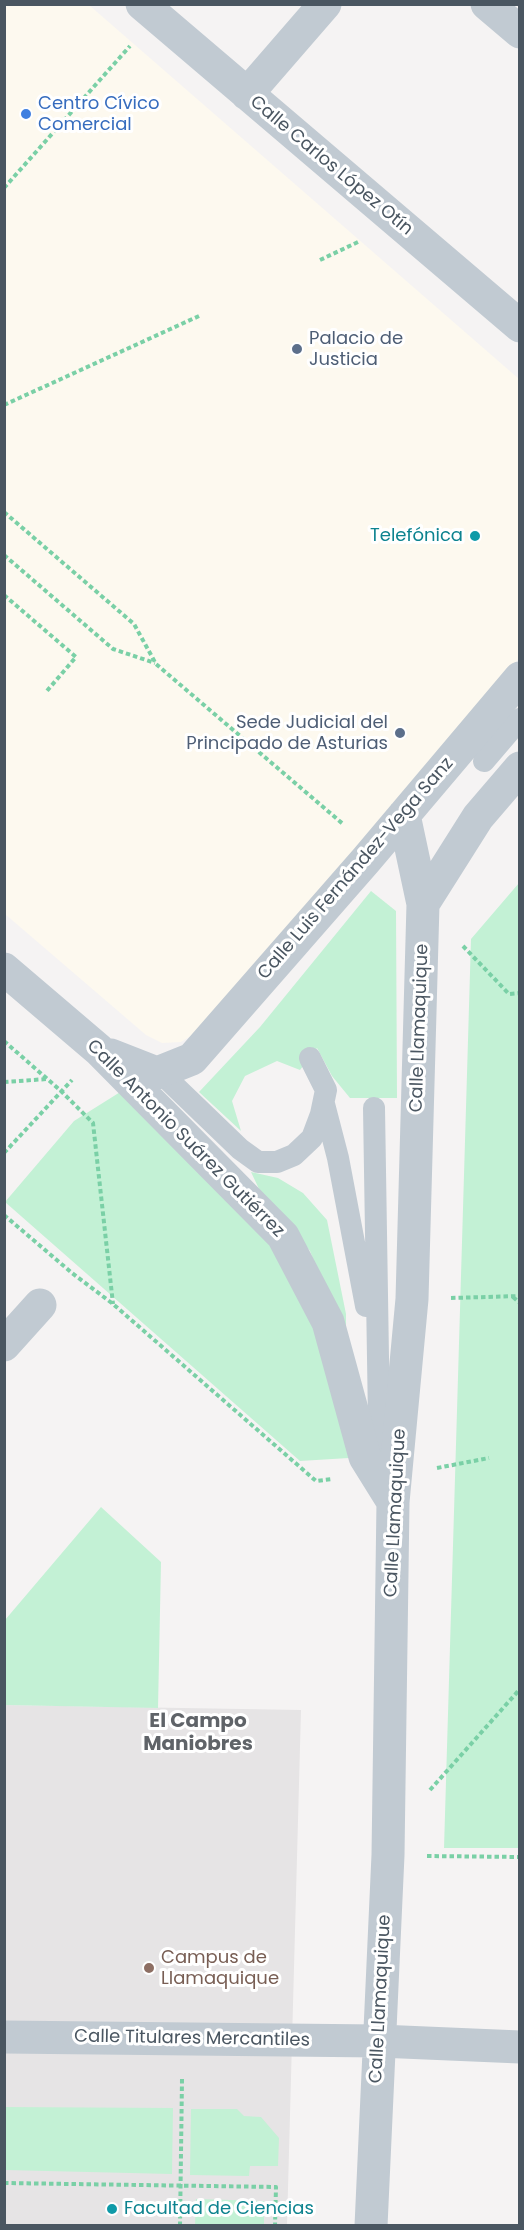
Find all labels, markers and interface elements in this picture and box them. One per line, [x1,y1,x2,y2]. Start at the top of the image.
street label: Calle Carlos López Otín [245,91,417,241]
place label: Centro Cívico Comercial [38,93,159,136]
marker: Centro Cívico Comercial [19,107,33,121]
place label: Palacio de Justicia [309,328,403,370]
marker: Palacio de Justicia [290,342,304,356]
place label: Telefónica [370,525,463,547]
marker: Telefónica [468,529,482,543]
place label: Sede Judicial del Principado de Asturias [186,712,388,754]
marker: Sede Judicial del Principado de Asturias [393,726,407,740]
street label: Calle Luis Fernández-Vega Sanz [254,753,458,985]
street label: Calle Llamaquique [406,943,434,1113]
street label: Calle Antonio Suárez Gutiérrez [82,1036,288,1242]
street label: Calle Llamaquique [381,1428,411,1598]
district label: El Campo Maniobres [143,1710,253,1757]
street label: Calle Llamaquique [366,1914,396,2084]
place label: Campus de Llamaquique [161,1947,279,1990]
marker: Campus de Llamaquique [142,1961,156,1975]
street label: Calle Titulares Mercantiles [74,2026,310,2052]
place label: Facultad de Ciencias [124,2198,314,2220]
marker: Facultad de Ciencias [105,2202,119,2216]

